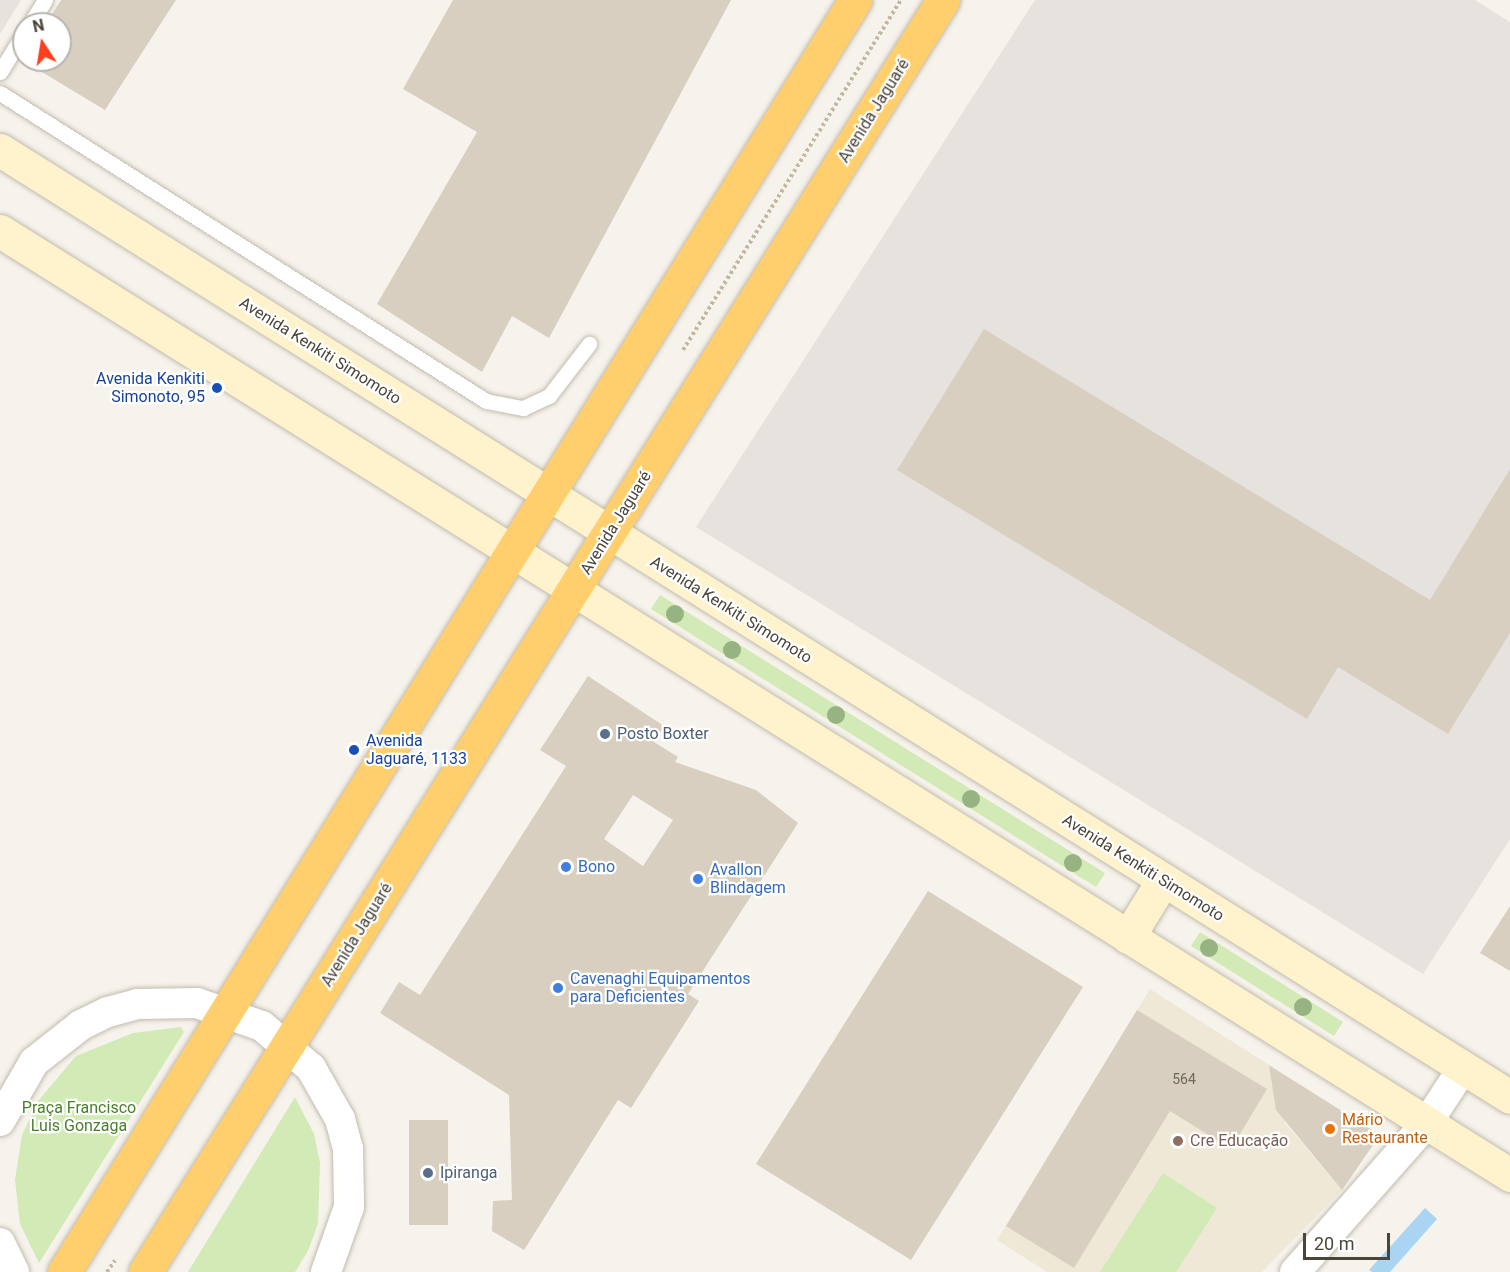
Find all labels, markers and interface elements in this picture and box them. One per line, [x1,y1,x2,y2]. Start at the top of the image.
north arrow [12,12,72,72]
text: N [31,15,46,36]
street label: Avenida Jaguaré [834,56,914,166]
street label: Avenida Kenkiti Simomoto [236,293,404,409]
place label: Avenida Kenkiti Simonoto, 95 [96,369,205,407]
marker: Avenida Kenkiti Simonoto, 95 [210,381,224,395]
street label: Avenida Jaguaré [576,468,656,578]
street label: Avenida Kenkiti Simomoto [647,552,815,668]
place label: Posto Boxter [617,724,709,744]
marker: Posto Boxter [598,727,612,741]
place label: Avenida Jaguaré, 1133 [366,731,467,769]
marker: Avenida Jaguaré, 1133 [347,743,361,757]
street label: Avenida Kenkiti Simomoto [1059,810,1227,926]
place label: Bono [578,857,615,877]
marker: Bono [559,860,573,874]
place label: Avallon Blindagem [710,860,786,898]
marker: Avallon Blindagem [691,872,705,886]
street label: Avenida Jaguaré [317,880,397,990]
place label: Cavenaghi Equipamentos para Deficientes [570,969,751,1007]
marker: Cavenaghi Equipamentos para Deficientes [551,981,565,995]
house number: 564 [1172,1071,1196,1087]
park label: Praça Francisco Luis Gonzaga [22,1098,136,1136]
place label: Mário Restaurante [1342,1110,1428,1148]
marker: Mário Restaurante [1323,1122,1337,1136]
place label: Cre Educação [1190,1131,1288,1151]
marker: Cre Educação [1171,1134,1185,1148]
place label: Ipiranga [440,1163,498,1183]
marker: Ipiranga [421,1166,435,1180]
scale bar [1306,1221,1393,1259]
text: 20 m [1314,1233,1354,1254]

